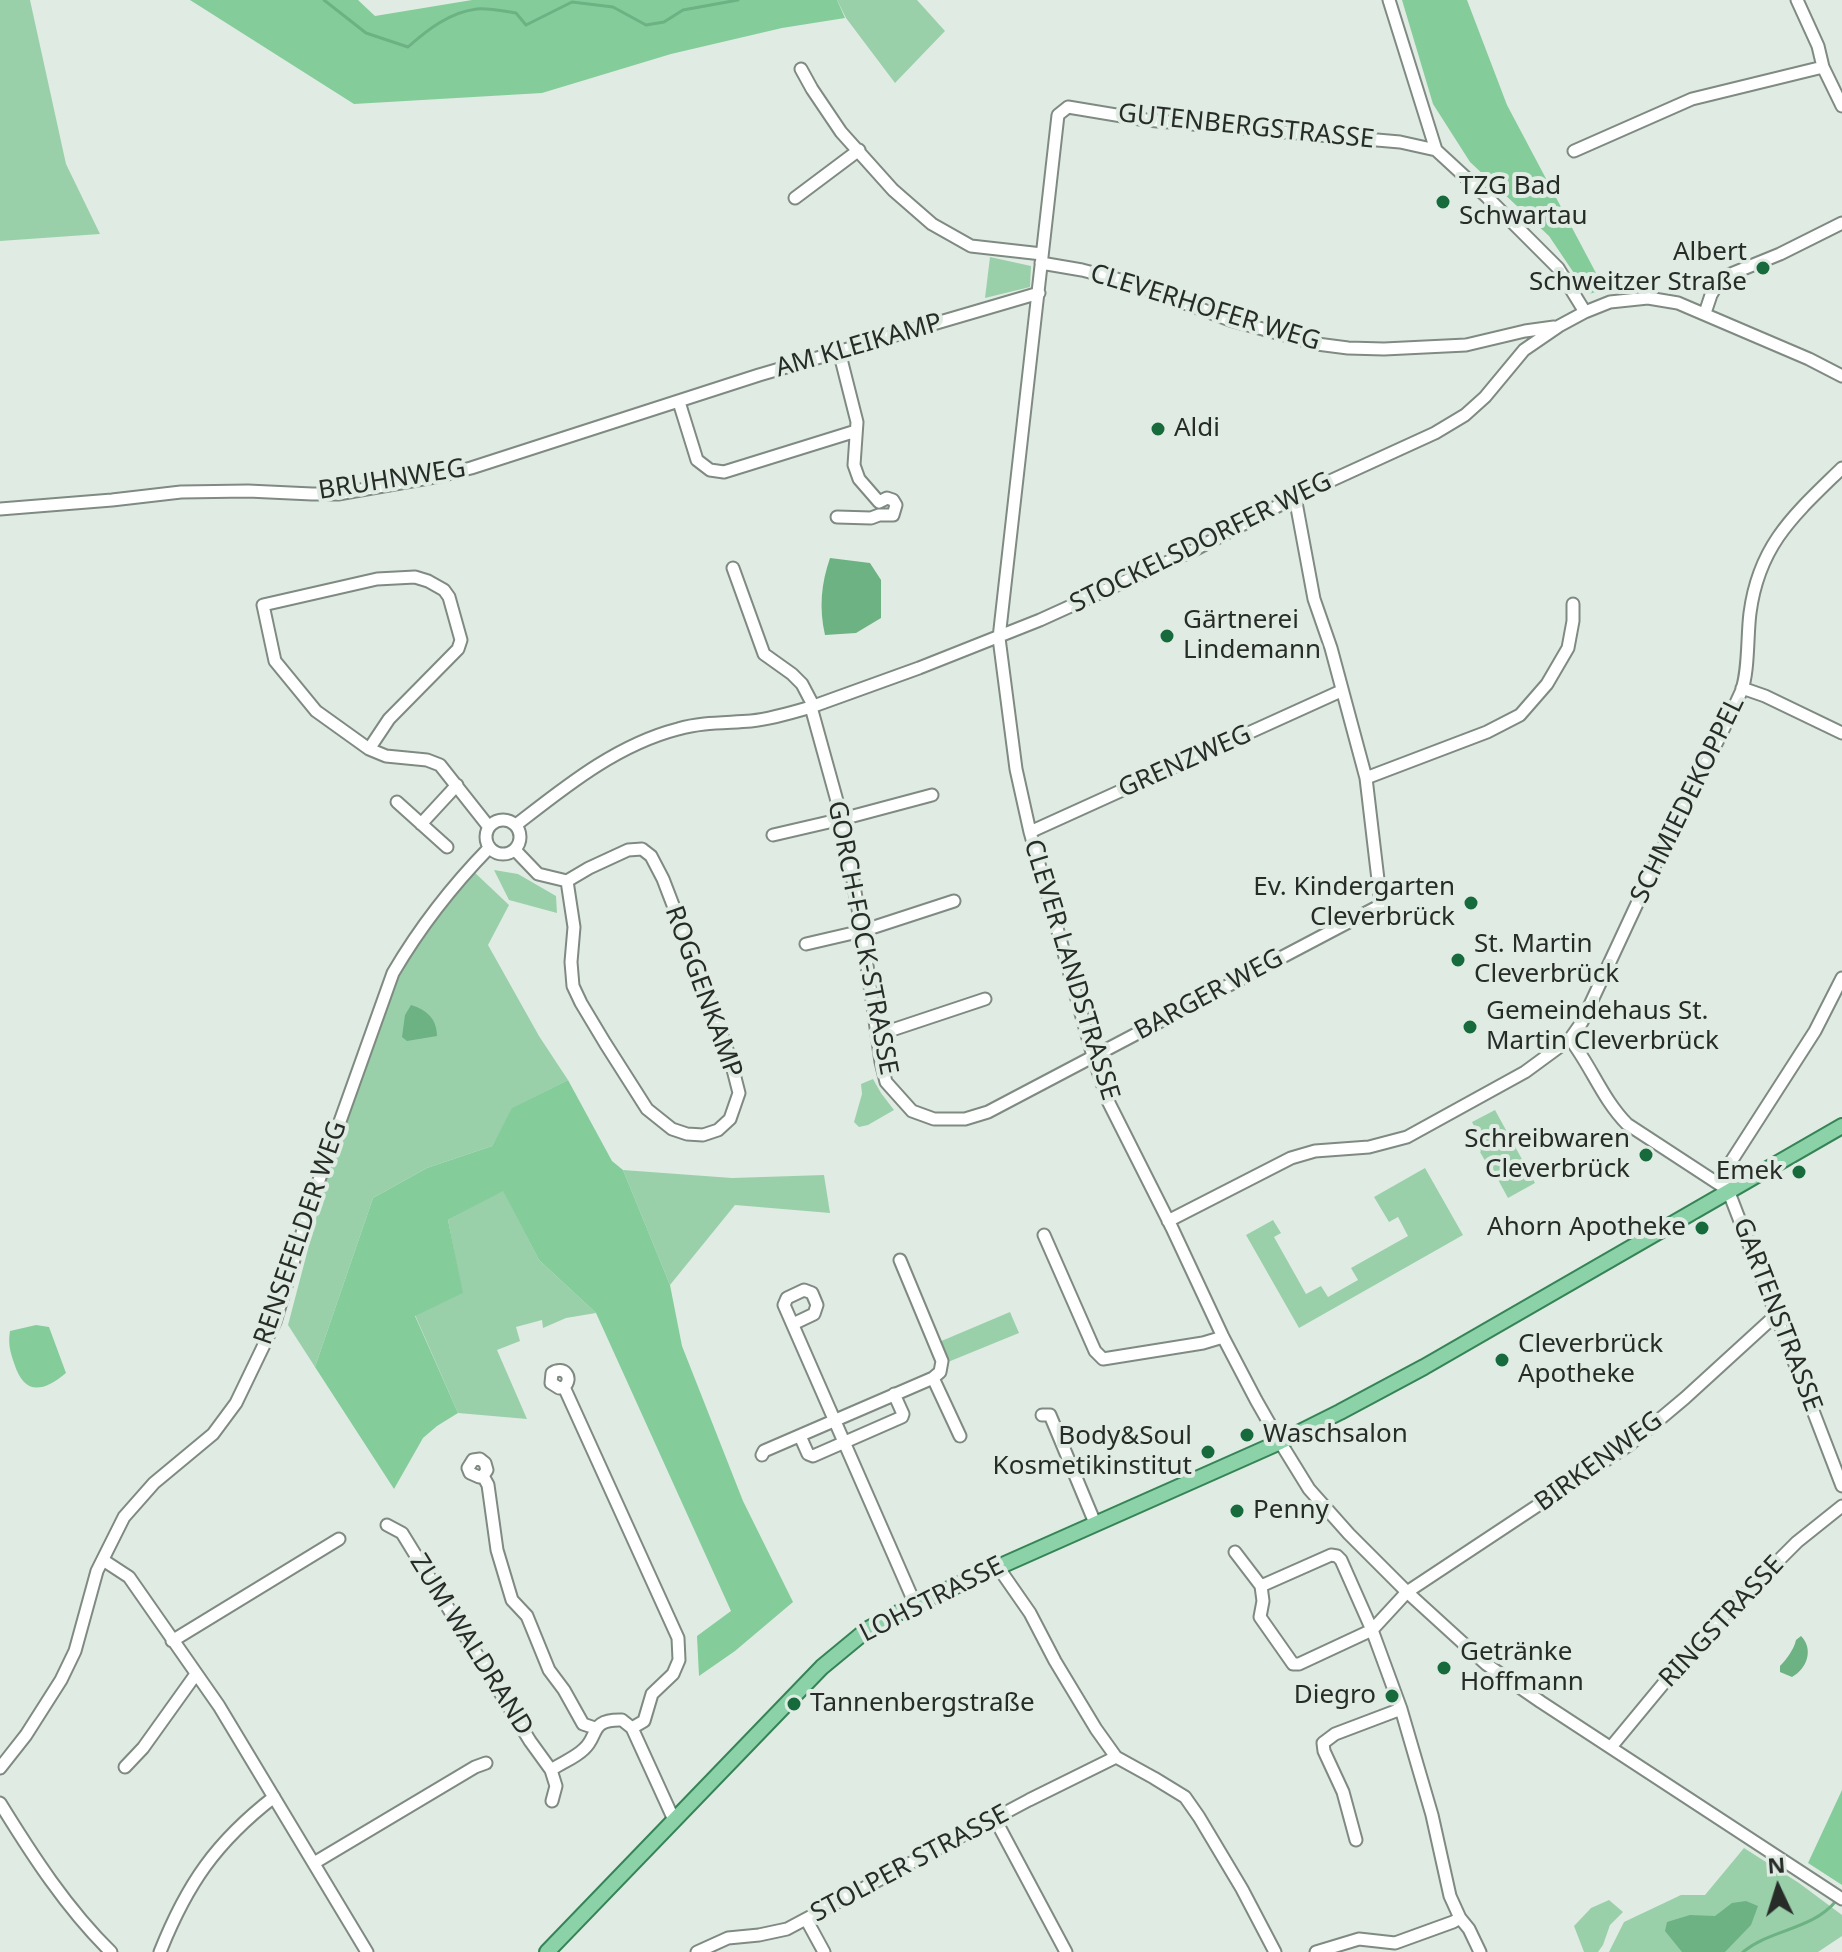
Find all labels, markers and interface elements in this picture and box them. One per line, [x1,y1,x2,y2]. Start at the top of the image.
street label: GUTENBERGSTRASSE [1116,98,1376,156]
place label: TZG Bad Schwartau [1459,171,1588,232]
marker: TZG Bad Schwartau [1434,193,1452,211]
place label: Albert Schweitzer Straße [1529,237,1747,298]
street label: CLEVERHOFER WEG [1086,258,1324,358]
marker: Albert Schweitzer Straße [1754,259,1772,277]
street label: AM KLEIKAMP [772,307,946,385]
place label: Aldi [1174,413,1220,445]
marker: Aldi [1149,420,1167,438]
street label: BRUHNWEG [316,453,468,507]
street label: STOCKELSDORFER WEG [1065,466,1337,620]
place label: Gärtnerei Lindemann [1183,605,1321,666]
marker: Gärtnerei Lindemann [1158,627,1176,645]
street label: SCHMIEDEKOPPEL [1625,692,1751,908]
street label: GRENZWEG [1114,719,1256,805]
street label: GORCH-FOCK-STRASSE [820,798,904,1078]
street label: CLEVER LANDSTRASSE [1016,836,1126,1104]
place label: Ev. Kindergarten Cleverbrück [1253,872,1455,934]
marker: Ev. Kindergarten Cleverbrück [1462,894,1480,912]
street label: ROGGENKAMP [657,902,749,1082]
place label: St. Martin Cleverbrück [1474,929,1619,990]
street label: BARGER WEG [1129,943,1289,1047]
marker: St. Martin Cleverbrück [1449,951,1467,969]
place label: Gemeindehaus St. Martin Cleverbrück [1486,996,1719,1058]
marker: Gemeindehaus St. Martin Cleverbrück [1461,1018,1479,1036]
street label: RENSEFELDER WEG [248,1117,354,1349]
place label: Schreibwaren Cleverbrück [1464,1124,1630,1186]
marker: Schreibwaren Cleverbrück [1637,1146,1655,1164]
place label: Emek [1716,1156,1783,1188]
marker: Emek [1790,1163,1808,1181]
place label: Ahorn Apotheke [1487,1212,1686,1244]
street label: GARTENSTRASSE [1726,1214,1828,1416]
marker: Ahorn Apotheke [1693,1219,1711,1237]
place label: Cleverbrück Apotheke [1518,1329,1663,1390]
marker: Cleverbrück Apotheke [1493,1351,1511,1369]
street label: BIRKENWEG [1529,1405,1669,1519]
place label: Waschsalon [1263,1419,1408,1451]
place label: Body&Soul Kosmetikinstitut [993,1421,1192,1482]
marker: Waschsalon [1238,1426,1256,1444]
marker: Body&Soul Kosmetikinstitut [1199,1443,1217,1461]
place label: Penny [1253,1495,1329,1527]
marker: Penny [1228,1502,1246,1520]
street label: ZUM WALDRAND [403,1548,539,1742]
street label: LOHSTRASSE [855,1550,1009,1650]
street label: RINGSTRASSE [1653,1550,1791,1694]
place label: Getränke Hoffmann [1460,1637,1584,1698]
marker: Getränke Hoffmann [1435,1659,1453,1677]
place label: Diegro [1294,1680,1376,1712]
marker: Diegro [1383,1687,1401,1705]
place label: Tannenbergstraße [810,1688,1035,1720]
marker: Tannenbergstraße [785,1695,803,1713]
street label: STOLPER STRASSE [806,1799,1014,1929]
north arrow [1738,1848,1818,1928]
text: N [1766,1848,1786,1880]

